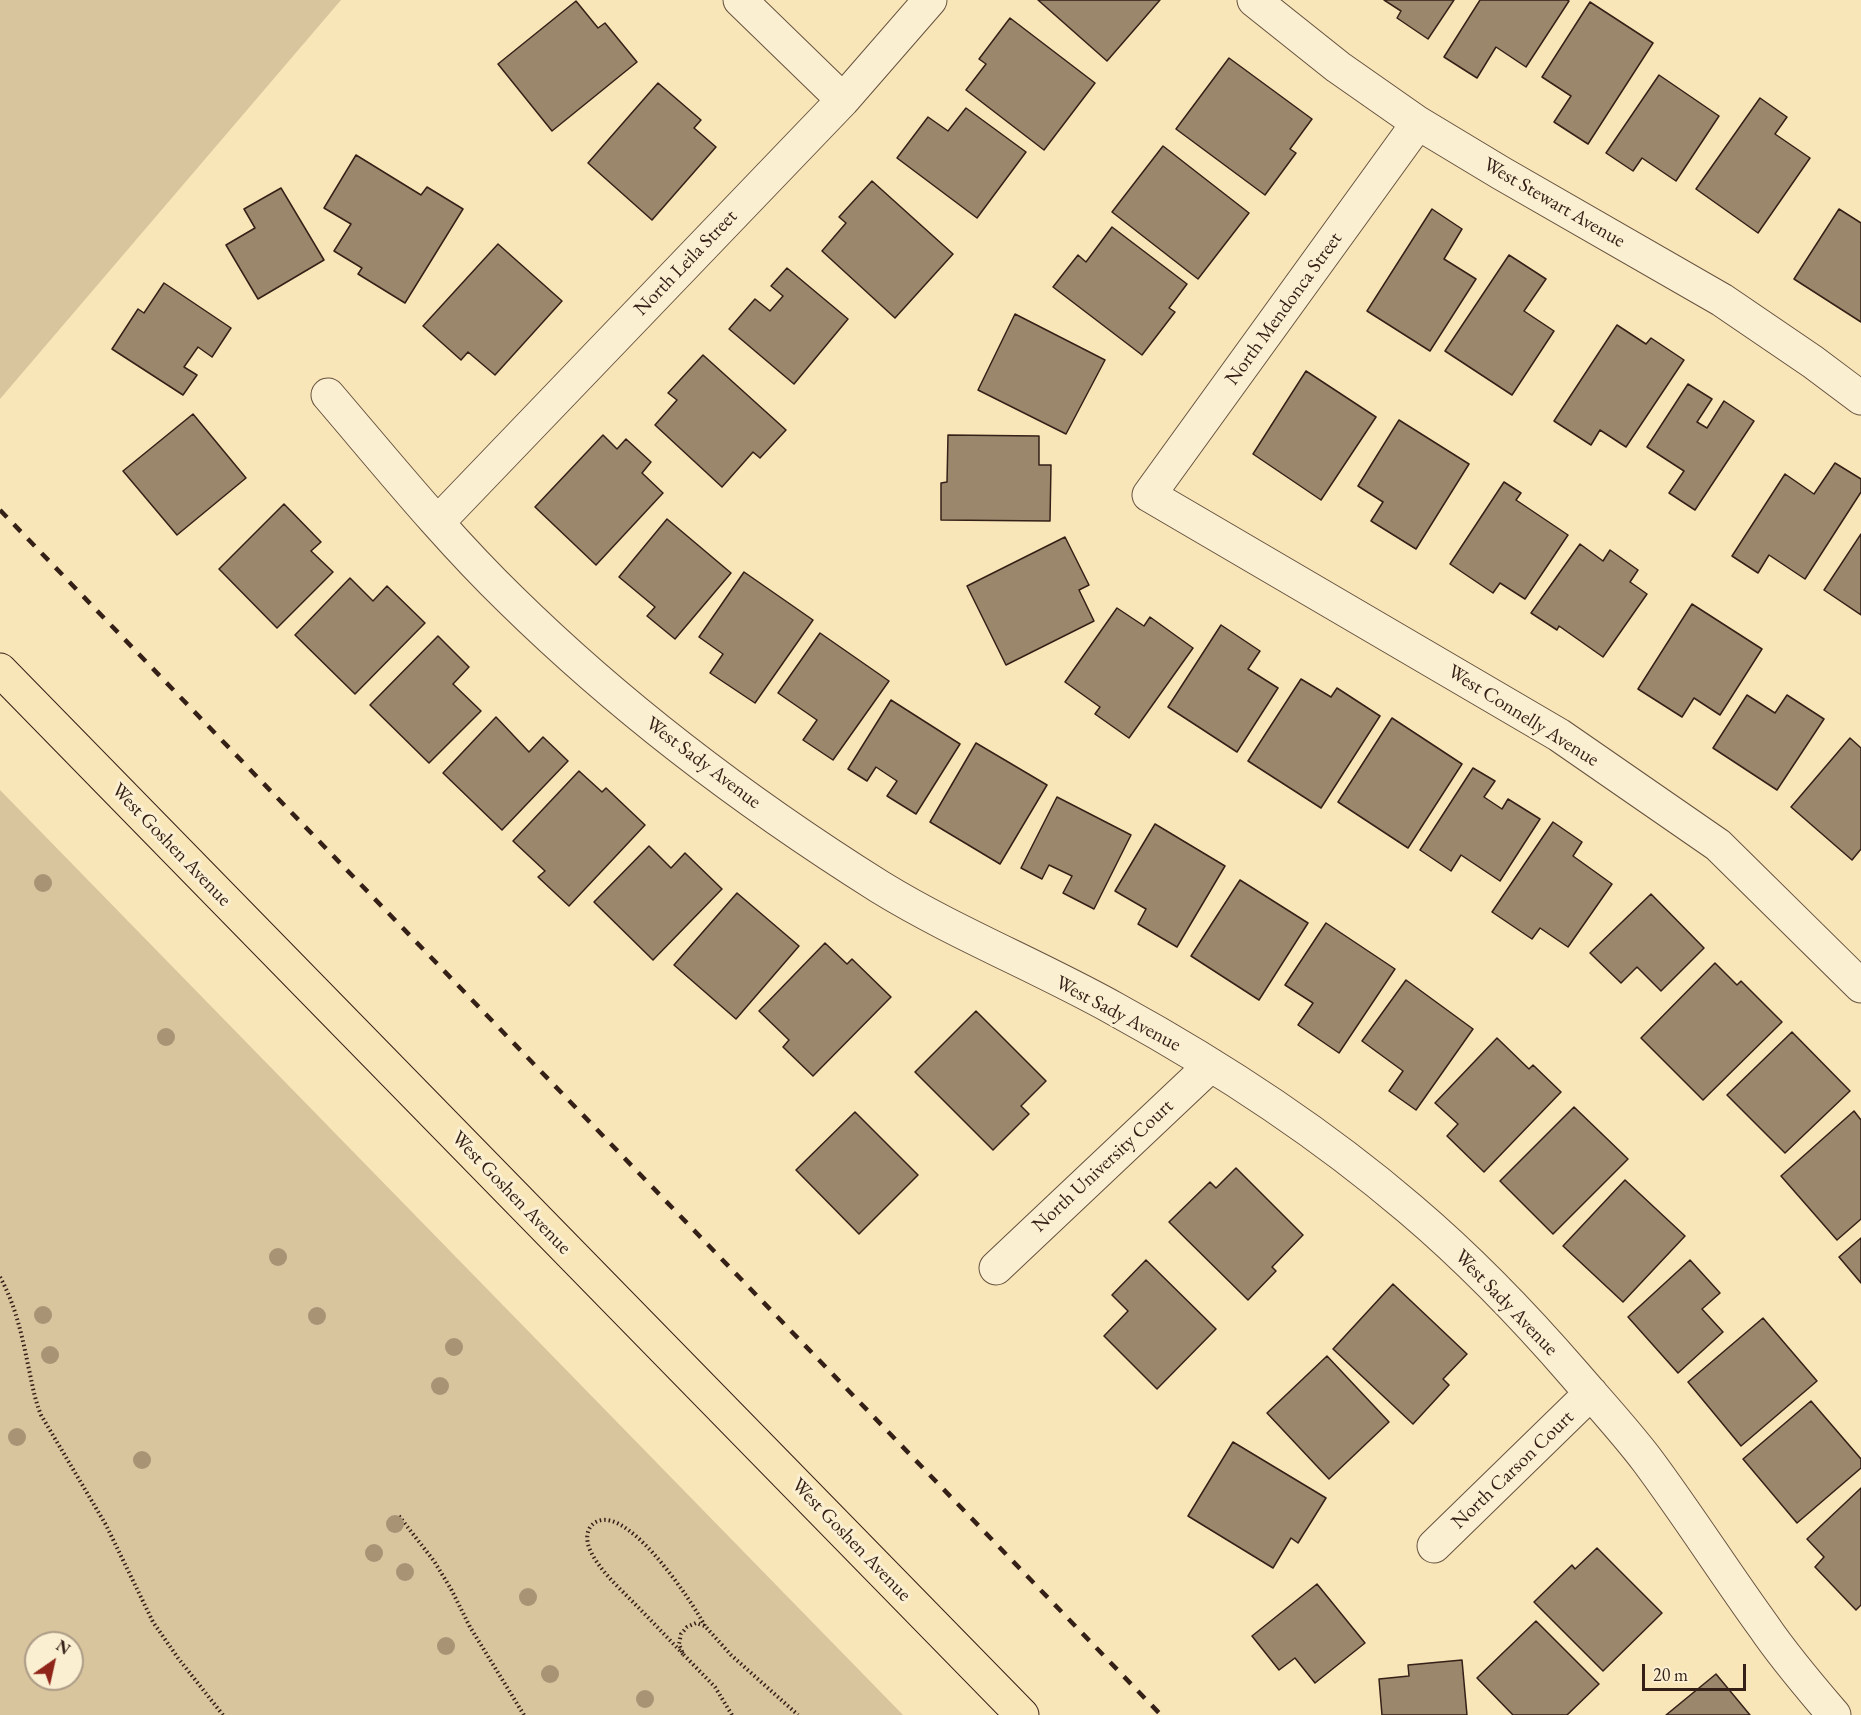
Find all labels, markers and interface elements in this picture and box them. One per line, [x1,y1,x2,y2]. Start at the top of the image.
street label: West Stewart Avenue [1479,153,1629,253]
street label: North Leila Street [629,205,743,321]
street label: North Mendonca Street [1220,228,1348,390]
street label: West Connelly Avenue [1443,660,1603,772]
street label: West Sady Avenue [641,712,765,814]
street label: West Goshen Avenue [106,778,236,912]
street label: West Sady Avenue [1051,971,1185,1057]
street label: North University Court [1028,1094,1178,1238]
street label: West Goshen Avenue [446,1126,576,1260]
street label: West Sady Avenue [1449,1245,1563,1361]
street label: North Carson Court [1447,1406,1579,1534]
street label: West Goshen Avenue [786,1473,916,1607]
north arrow [24,1631,84,1691]
text: N [52,1635,74,1660]
scale bar [1645,1652,1748,1690]
text: 20 m [1653,1663,1688,1686]

